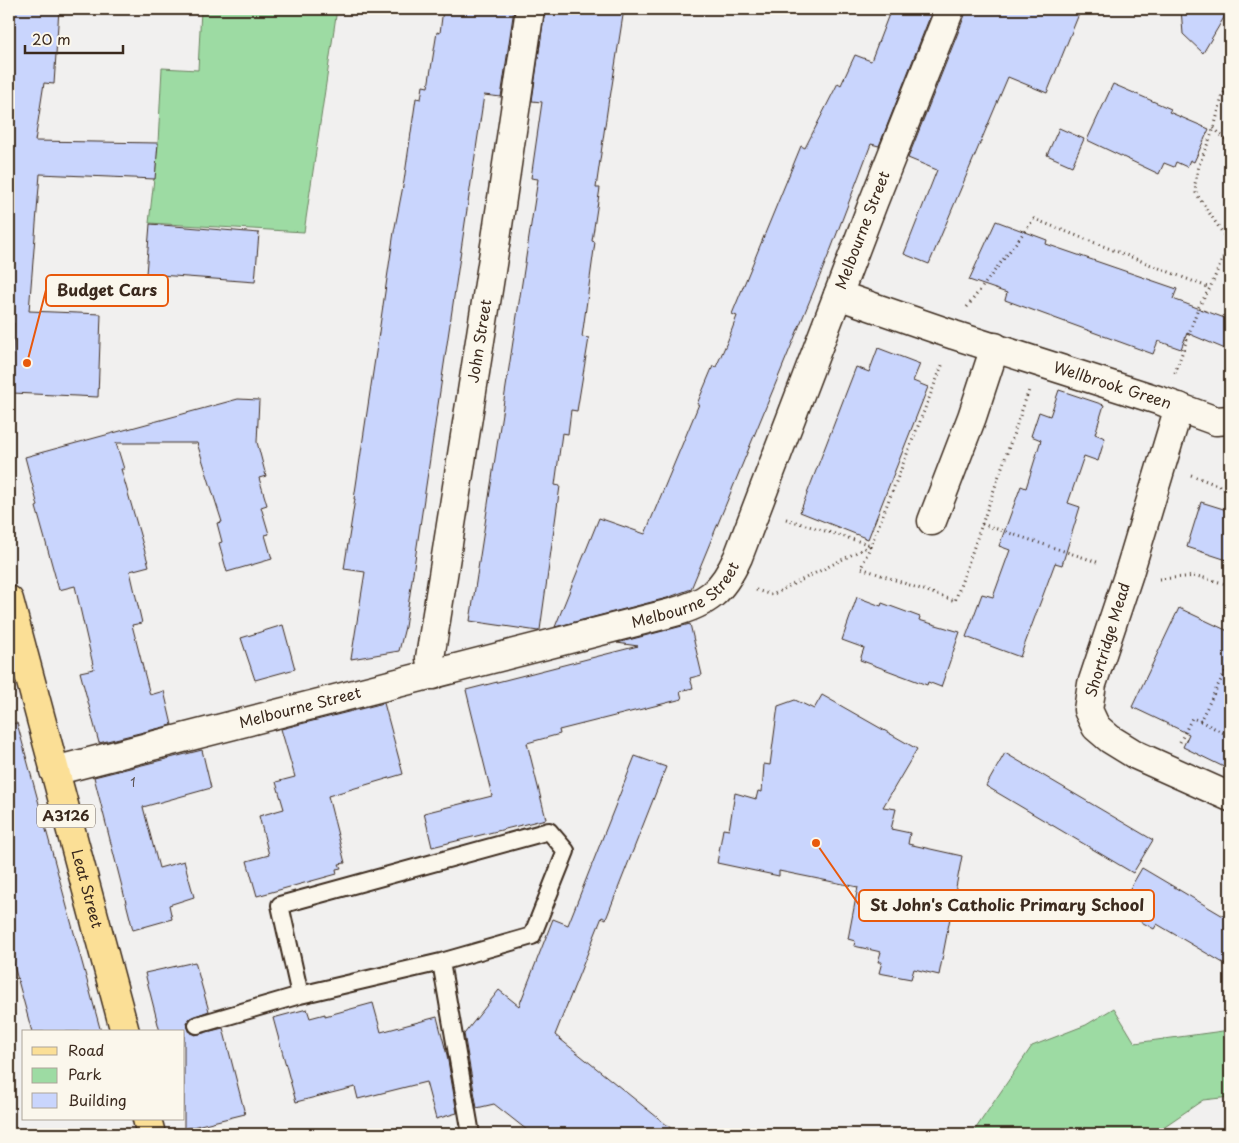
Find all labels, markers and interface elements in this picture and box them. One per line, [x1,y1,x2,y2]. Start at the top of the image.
scale bar [25,22,122,54]
text: 20 m [32,27,71,50]
street label: Melbourne Street [828,167,895,292]
callout: Budget Cars [46,275,168,306]
text: Budget Cars [57,277,158,301]
street label: John Street [460,297,496,384]
street label: Wellbrook Green [1051,355,1175,414]
street label: Melbourne Street [629,557,744,633]
street label: Shortridge Mead [1078,579,1135,700]
street label: Melbourne Street [236,680,363,733]
house number: 1 [130,773,136,791]
road number: A3126 [37,804,95,828]
street label: Leat Street [66,846,110,930]
callout: St John's Catholic Primary School [859,890,1154,921]
text: St John's Catholic Primary School [870,892,1144,916]
legend [22,1030,185,1120]
text: Road [68,1038,104,1061]
text: Park [68,1062,102,1085]
text: Building [68,1088,127,1111]

